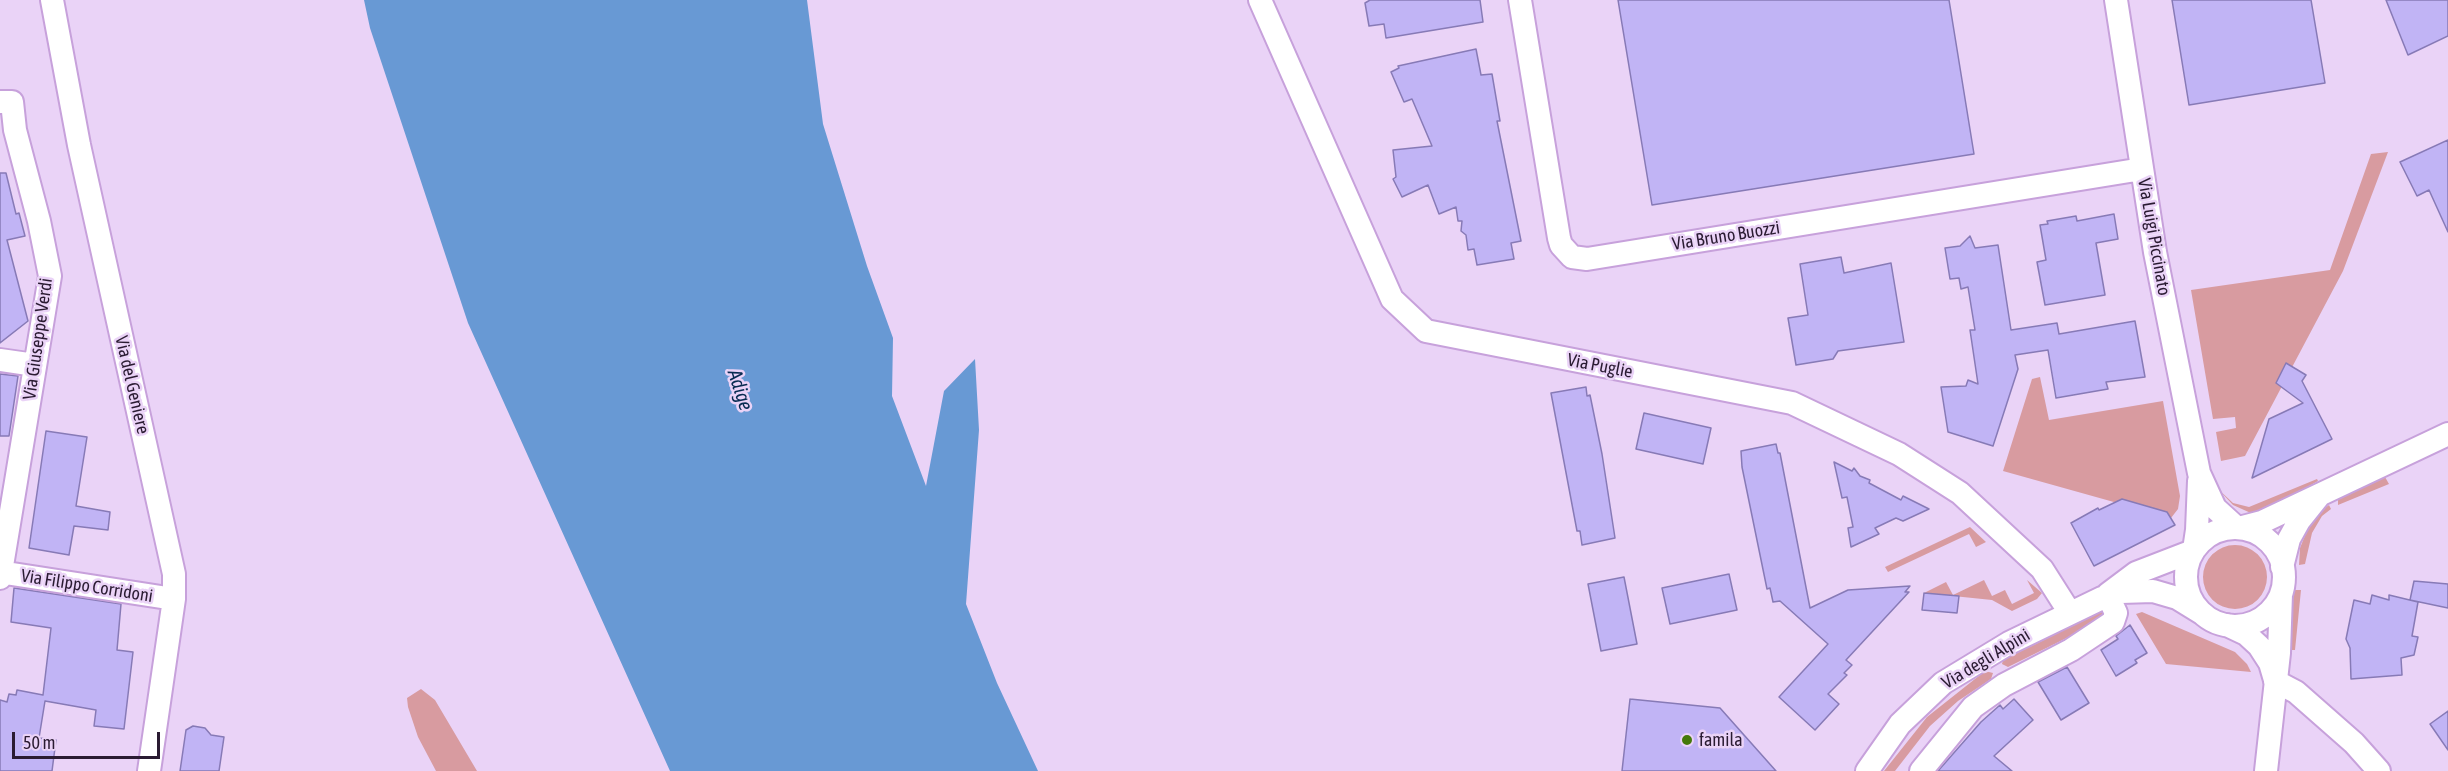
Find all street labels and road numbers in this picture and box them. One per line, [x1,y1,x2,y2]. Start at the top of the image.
street label: Via Luigi Piccinato [2133,177,2175,297]
street label: Via Bruno Buozzi [1671,217,1781,255]
street label: Via Giuseppe Verdi [19,277,57,401]
street label: Via del Geniere [110,334,154,436]
street label: Via Puglie [1565,349,1635,383]
street label: Via Filippo Corridoni [19,565,155,607]
street label: Via degli Alpini [1938,624,2034,694]

